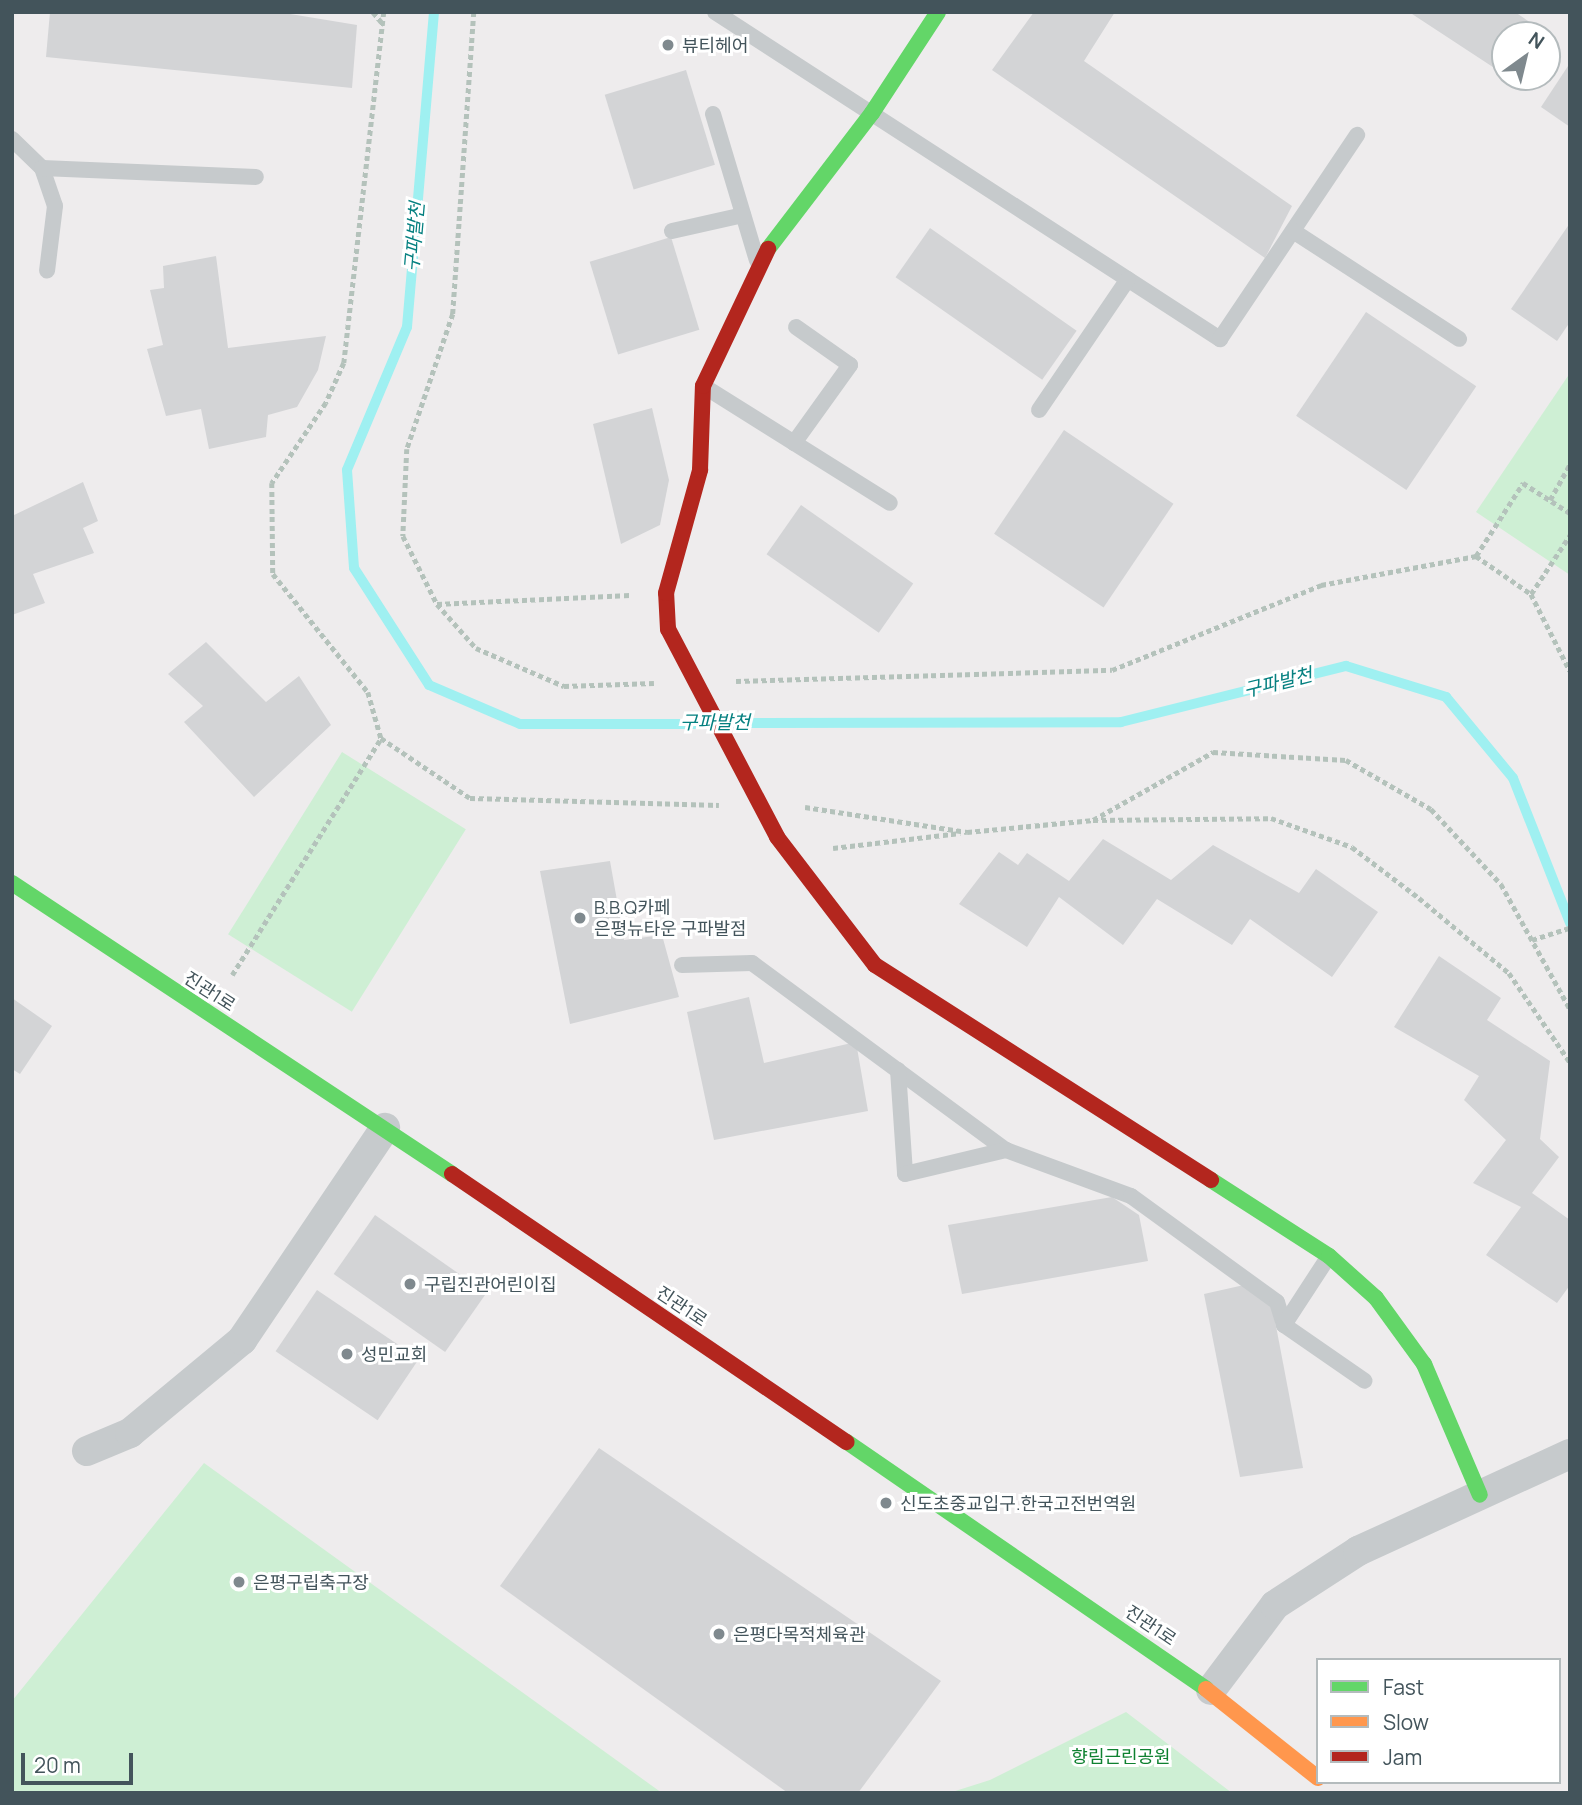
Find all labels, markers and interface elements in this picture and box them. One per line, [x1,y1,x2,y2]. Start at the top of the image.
north arrow [1491,21,1561,91]
text: N [1524,26,1550,55]
place label: 뷰티헤어 [682,34,748,56]
marker: 뷰티헤어 [660,37,676,53]
water label: 구파발천 [401,201,429,273]
water label: 구파발천 [1241,663,1315,703]
water label: 구파발천 [680,712,750,734]
place label: B.B.Q카페 은평뉴타운 구파발점 [594,897,747,940]
marker: B.B.Q카페 은평뉴타운 구파발점 [572,910,588,926]
street label: 진관1로 [180,967,240,1015]
place label: 구립진관어린이집 [424,1273,556,1295]
marker: 구립진관어린이집 [402,1276,418,1292]
street label: 진관1로 [652,1281,712,1331]
place label: 성민교회 [361,1343,427,1365]
marker: 성민교회 [339,1346,355,1362]
place label: 신도초중교입구.한국고전번역원 [900,1492,1136,1514]
marker: 신도초중교입구.한국고전번역원 [878,1495,894,1511]
place label: 은평구립축구장 [253,1571,369,1593]
marker: 은평구립축구장 [231,1574,247,1590]
street label: 진관1로 [1121,1600,1181,1650]
place label: 은평다목적체육관 [733,1623,865,1645]
marker: 은평다목적체육관 [711,1626,727,1642]
legend [1316,1658,1561,1784]
text: Fast [1383,1673,1424,1701]
text: Slow [1383,1708,1429,1736]
scale bar [24,1738,136,1782]
text: Jam [1383,1743,1422,1771]
park label: 향림근린공원 [1071,1745,1171,1767]
text: 20 m [34,1751,81,1779]

